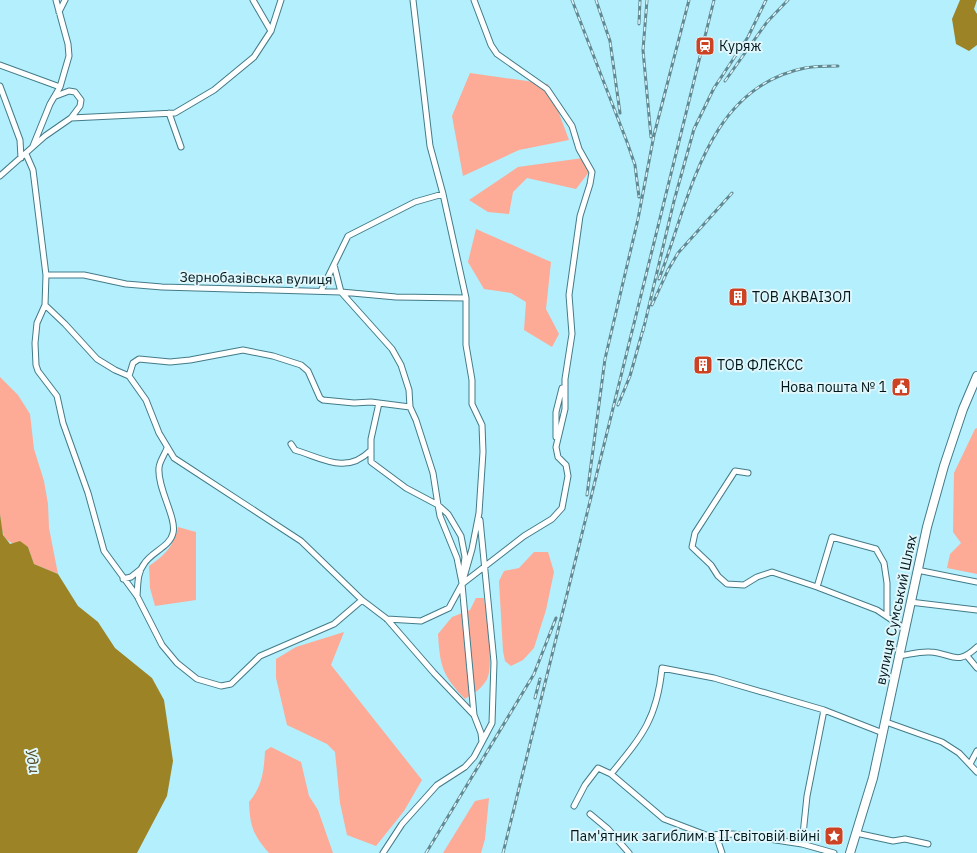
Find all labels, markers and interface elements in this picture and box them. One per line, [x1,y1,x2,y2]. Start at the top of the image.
station icon: Куряж [694,35,716,57]
place label: Куряж [719,37,762,55]
street label: Зернобазівська вулиця [179,268,333,288]
building icon: ТОВ АКВАІЗОЛ [727,286,749,308]
place label: ТОВ АКВАІЗОЛ [752,288,851,306]
building icon: ТОВ ФЛЄКСС [692,354,714,376]
place label: ТОВ ФЛЄКСС [717,356,803,374]
public building icon: Нова пошта № 1 [890,376,912,398]
place label: Нова пошта № 1 [780,378,887,396]
street label: вулиця Сумський Шлях [871,533,921,687]
water label: Уди [22,747,44,775]
place icon: Пам'ятник загиблим в II світовій війні [823,825,845,847]
place label: Пам'ятник загиблим в II світовій війні [570,827,820,845]

